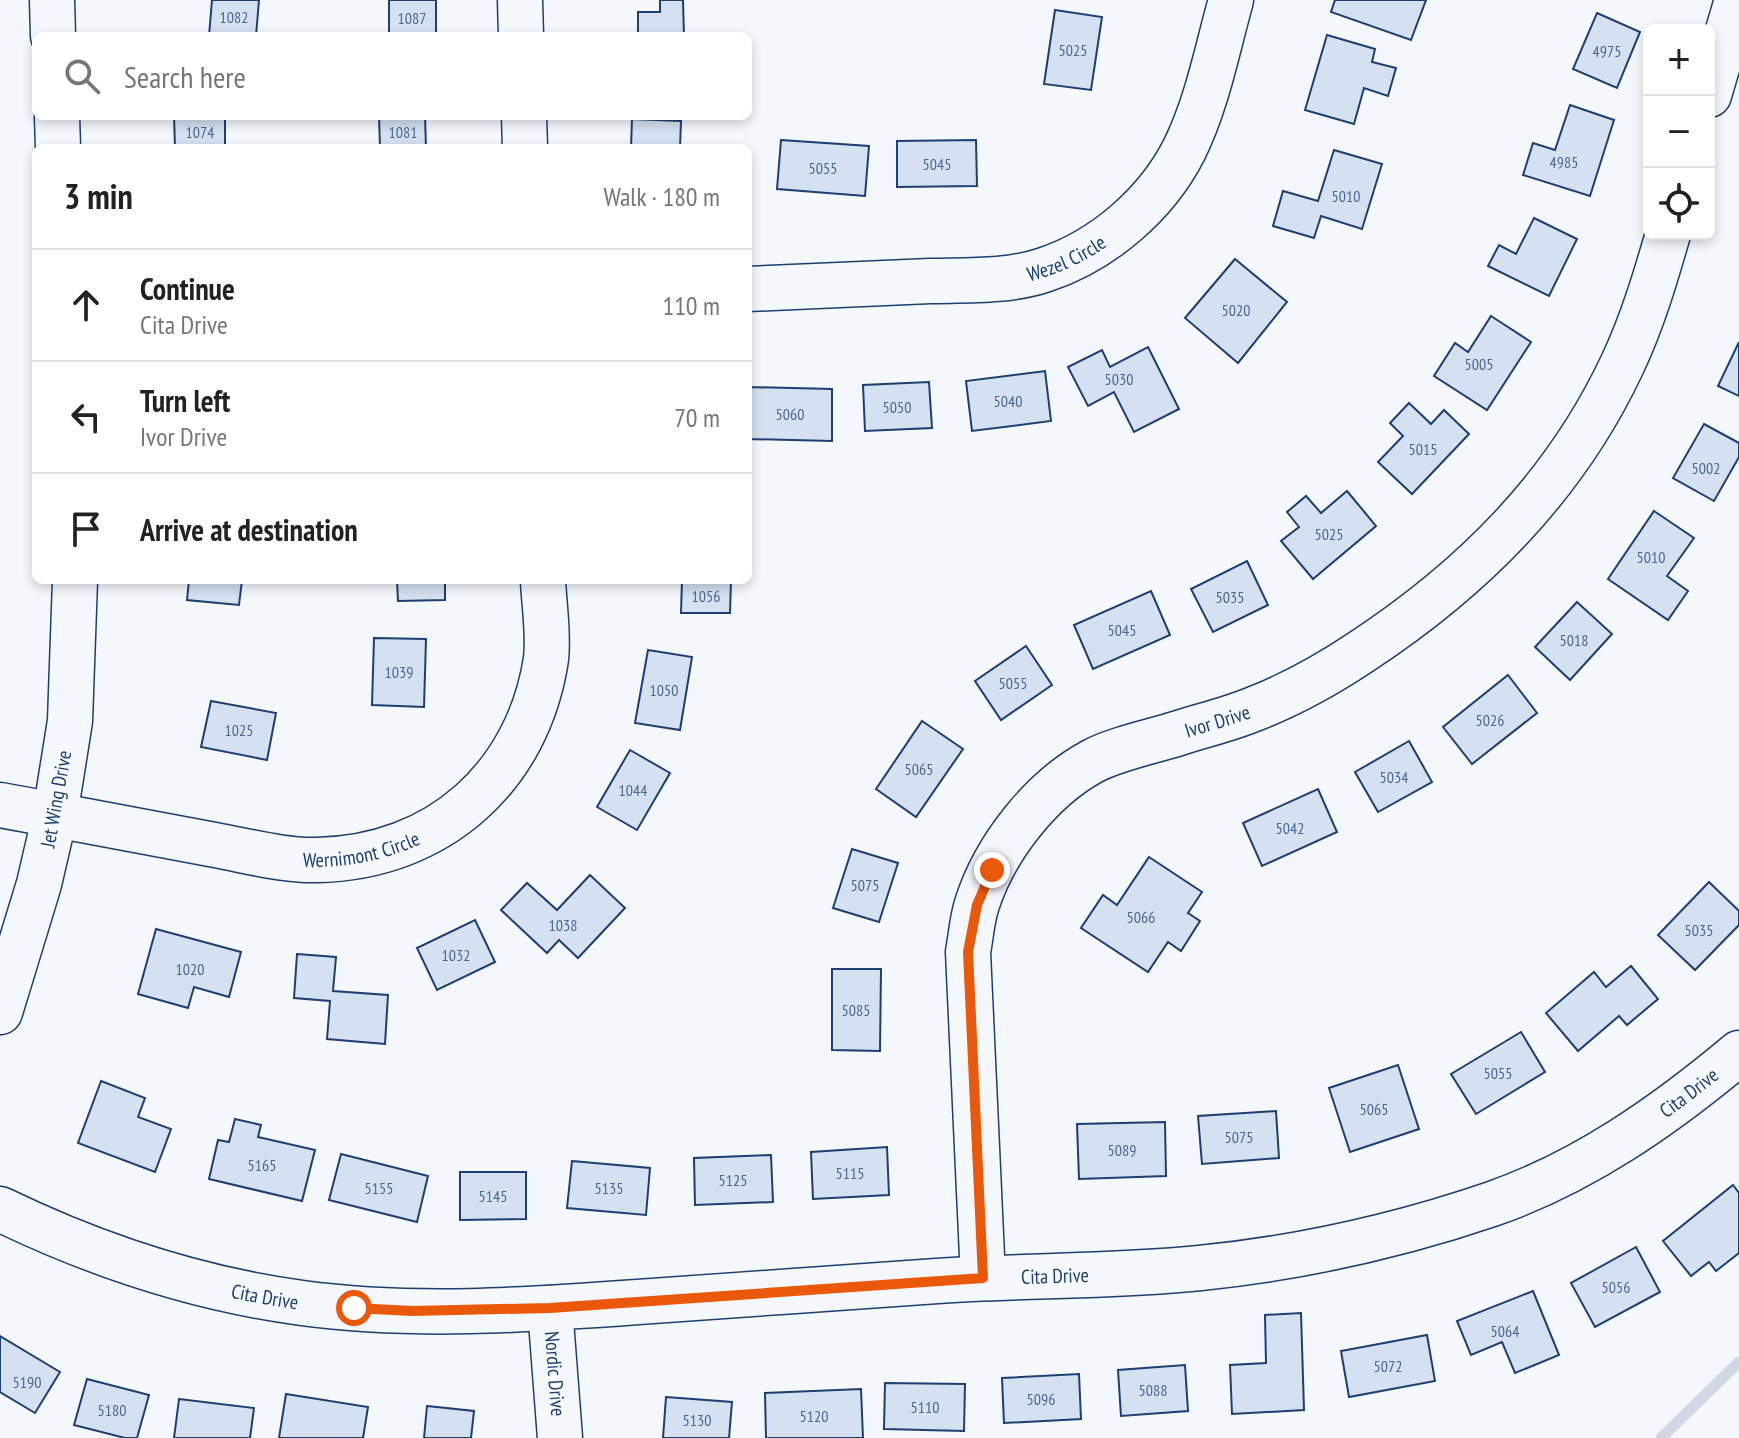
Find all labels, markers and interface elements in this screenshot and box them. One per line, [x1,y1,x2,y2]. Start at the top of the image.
house number: 1082 [220,7,248,27]
house number: 1087 [398,8,426,28]
map controls [1643,24,1715,240]
button: + [1643,24,1715,96]
search box [32,32,752,120]
house number: 5025 [1059,40,1087,60]
house number: 4975 [1593,41,1621,61]
icon: search [60,54,104,98]
text: Search here [124,57,246,96]
button: − [1643,96,1715,168]
house number: 1074 [186,122,214,142]
house number: 1081 [389,122,417,142]
house number: 4985 [1550,152,1578,172]
house number: 5045 [923,154,951,174]
house number: 5055 [809,158,837,178]
button: locate [1643,168,1715,240]
text: 3 min [64,174,133,218]
text: Walk · 180 m [603,180,720,213]
house number: 5010 [1332,186,1360,206]
street label: Wezel Circle [1024,229,1111,287]
text: Continue [140,269,235,308]
icon: ahead [64,283,108,327]
text: 110 m [662,289,720,322]
house number: 5020 [1222,300,1250,320]
text: Cita Drive [140,308,228,341]
house number: 5005 [1465,354,1493,374]
house number: 5030 [1105,369,1133,389]
text: Turn left [140,381,230,420]
house number: 5040 [994,391,1022,411]
icon: left [64,395,108,439]
house number: 5050 [883,397,911,417]
text: 70 m [674,401,720,434]
house number: 5060 [776,404,804,424]
text: Ivor Drive [140,420,227,453]
house number: 5015 [1409,439,1437,459]
house number: 5002 [1692,458,1720,478]
icon: arrive [64,507,108,551]
text: Arrive at destination [140,510,358,549]
house number: 5025 [1315,524,1343,544]
house number: 5010 [1637,547,1665,567]
house number: 1056 [692,586,720,606]
house number: 5035 [1216,587,1244,607]
house number: 5045 [1108,620,1136,640]
house number: 5018 [1560,630,1588,650]
house number: 1039 [385,662,413,682]
house number: 5055 [999,673,1027,693]
house number: 1050 [650,680,678,700]
street label: Ivor Drive [1181,699,1254,744]
house number: 5026 [1476,710,1504,730]
house number: 1025 [225,720,253,740]
street label: Jet Wing Drive [34,748,77,851]
house number: 5065 [905,759,933,779]
house number: 5034 [1380,767,1408,787]
house number: 1044 [619,780,647,800]
house number: 5042 [1276,818,1304,838]
street label: Wernimont Circle [303,825,424,873]
route end [974,852,1010,888]
house number: 5075 [851,875,879,895]
house number: 5066 [1127,907,1155,927]
house number: 1038 [549,915,577,935]
house number: 5035 [1685,920,1713,940]
house number: 1032 [442,945,470,965]
house number: 1020 [176,959,204,979]
house number: 5085 [842,1000,870,1020]
street label: Cita Drive [1654,1062,1724,1124]
house number: 5055 [1484,1063,1512,1083]
house number: 5065 [1360,1099,1388,1119]
house number: 5075 [1225,1127,1253,1147]
house number: 5089 [1108,1140,1136,1160]
house number: 5165 [248,1155,276,1175]
house number: 5115 [836,1163,864,1183]
house number: 5125 [719,1170,747,1190]
house number: 5155 [365,1178,393,1198]
house number: 5135 [595,1178,623,1198]
house number: 5145 [479,1186,507,1206]
street label: Cita Drive [1021,1262,1089,1290]
house number: 5056 [1602,1277,1630,1297]
street label: Cita Drive [229,1278,300,1315]
route start [336,1290,372,1326]
house number: 5064 [1491,1321,1519,1341]
street label: Nordic Drive [539,1330,571,1417]
house number: 5072 [1374,1356,1402,1376]
house number: 5190 [13,1372,41,1392]
house number: 5088 [1139,1380,1167,1400]
house number: 5096 [1027,1389,1055,1409]
house number: 5110 [911,1397,939,1417]
house number: 5180 [98,1400,126,1420]
house number: 5120 [800,1406,828,1426]
house number: 5130 [683,1410,711,1430]

